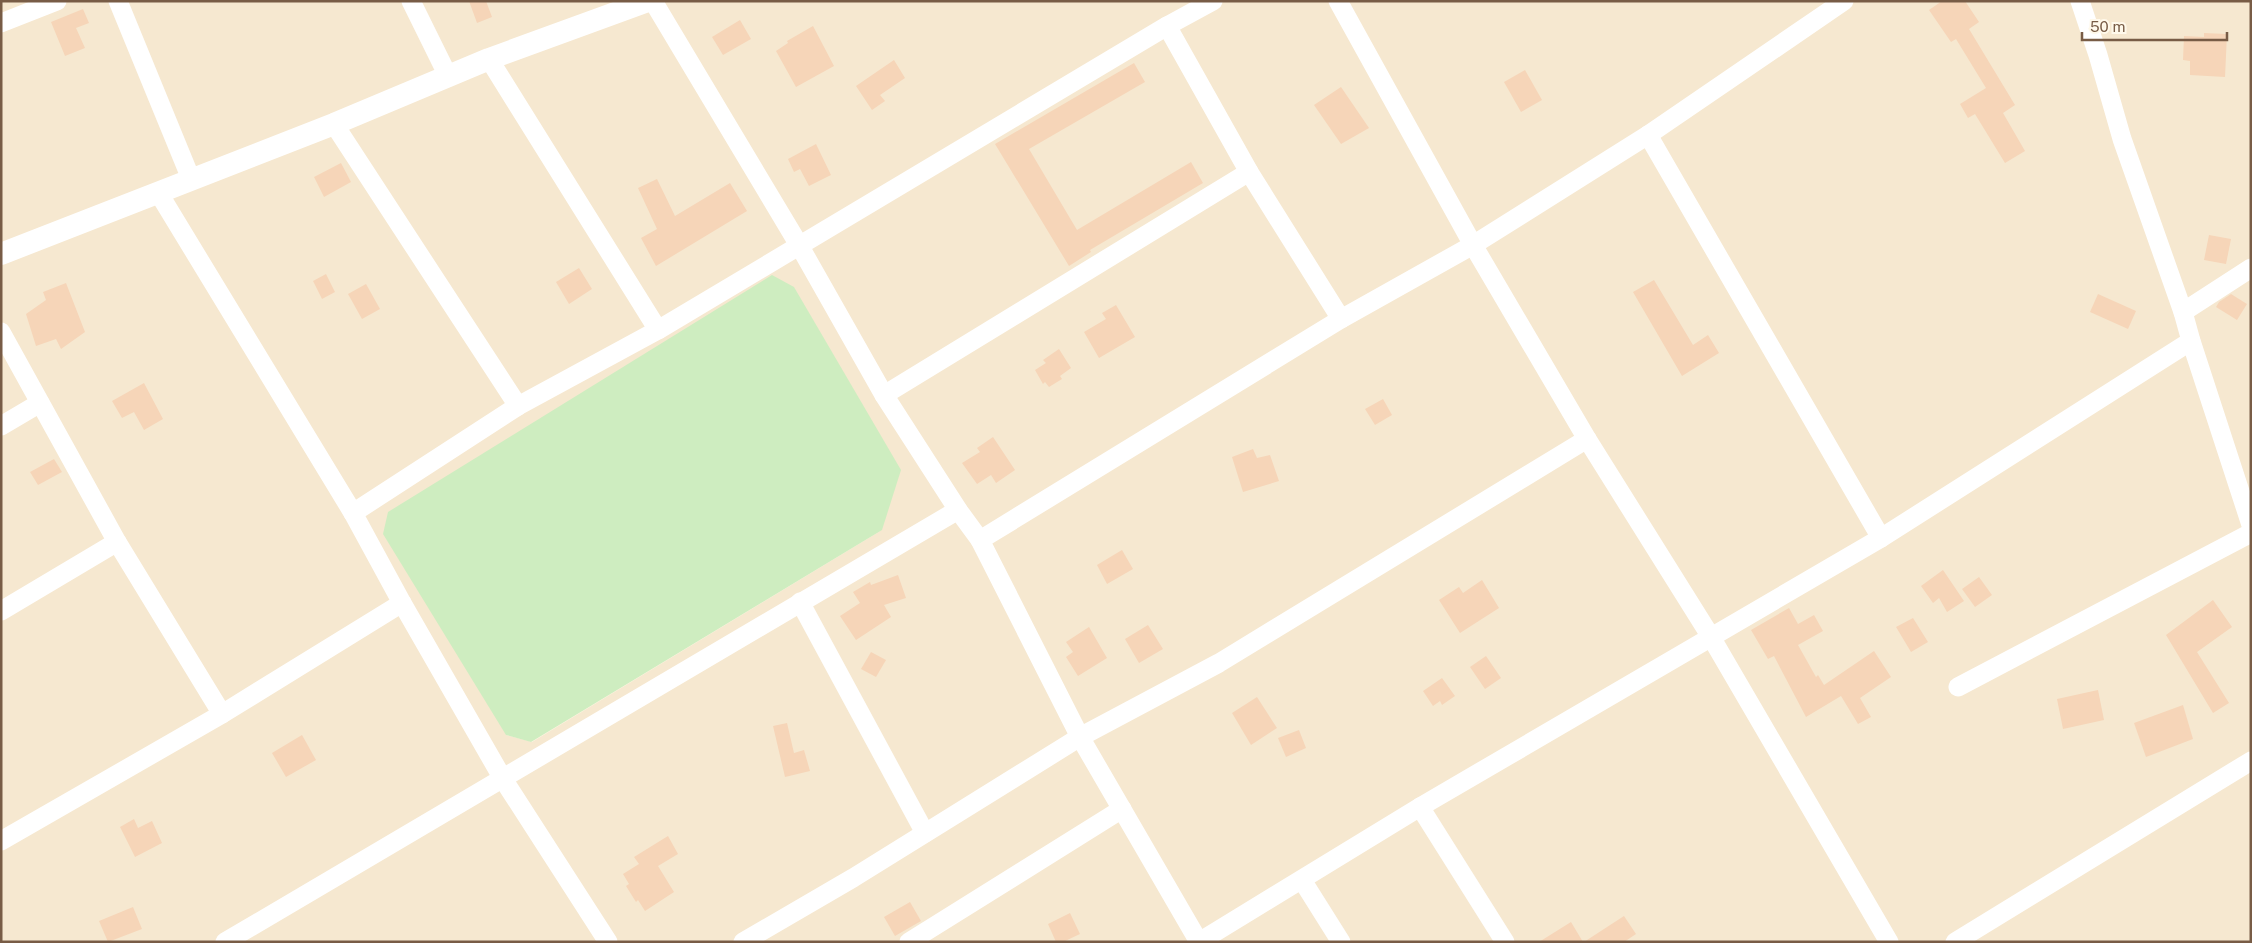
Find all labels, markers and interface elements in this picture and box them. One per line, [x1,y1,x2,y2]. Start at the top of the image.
scale bar [2082,10,2227,42]
text: 50 m [2090,18,2125,35]

